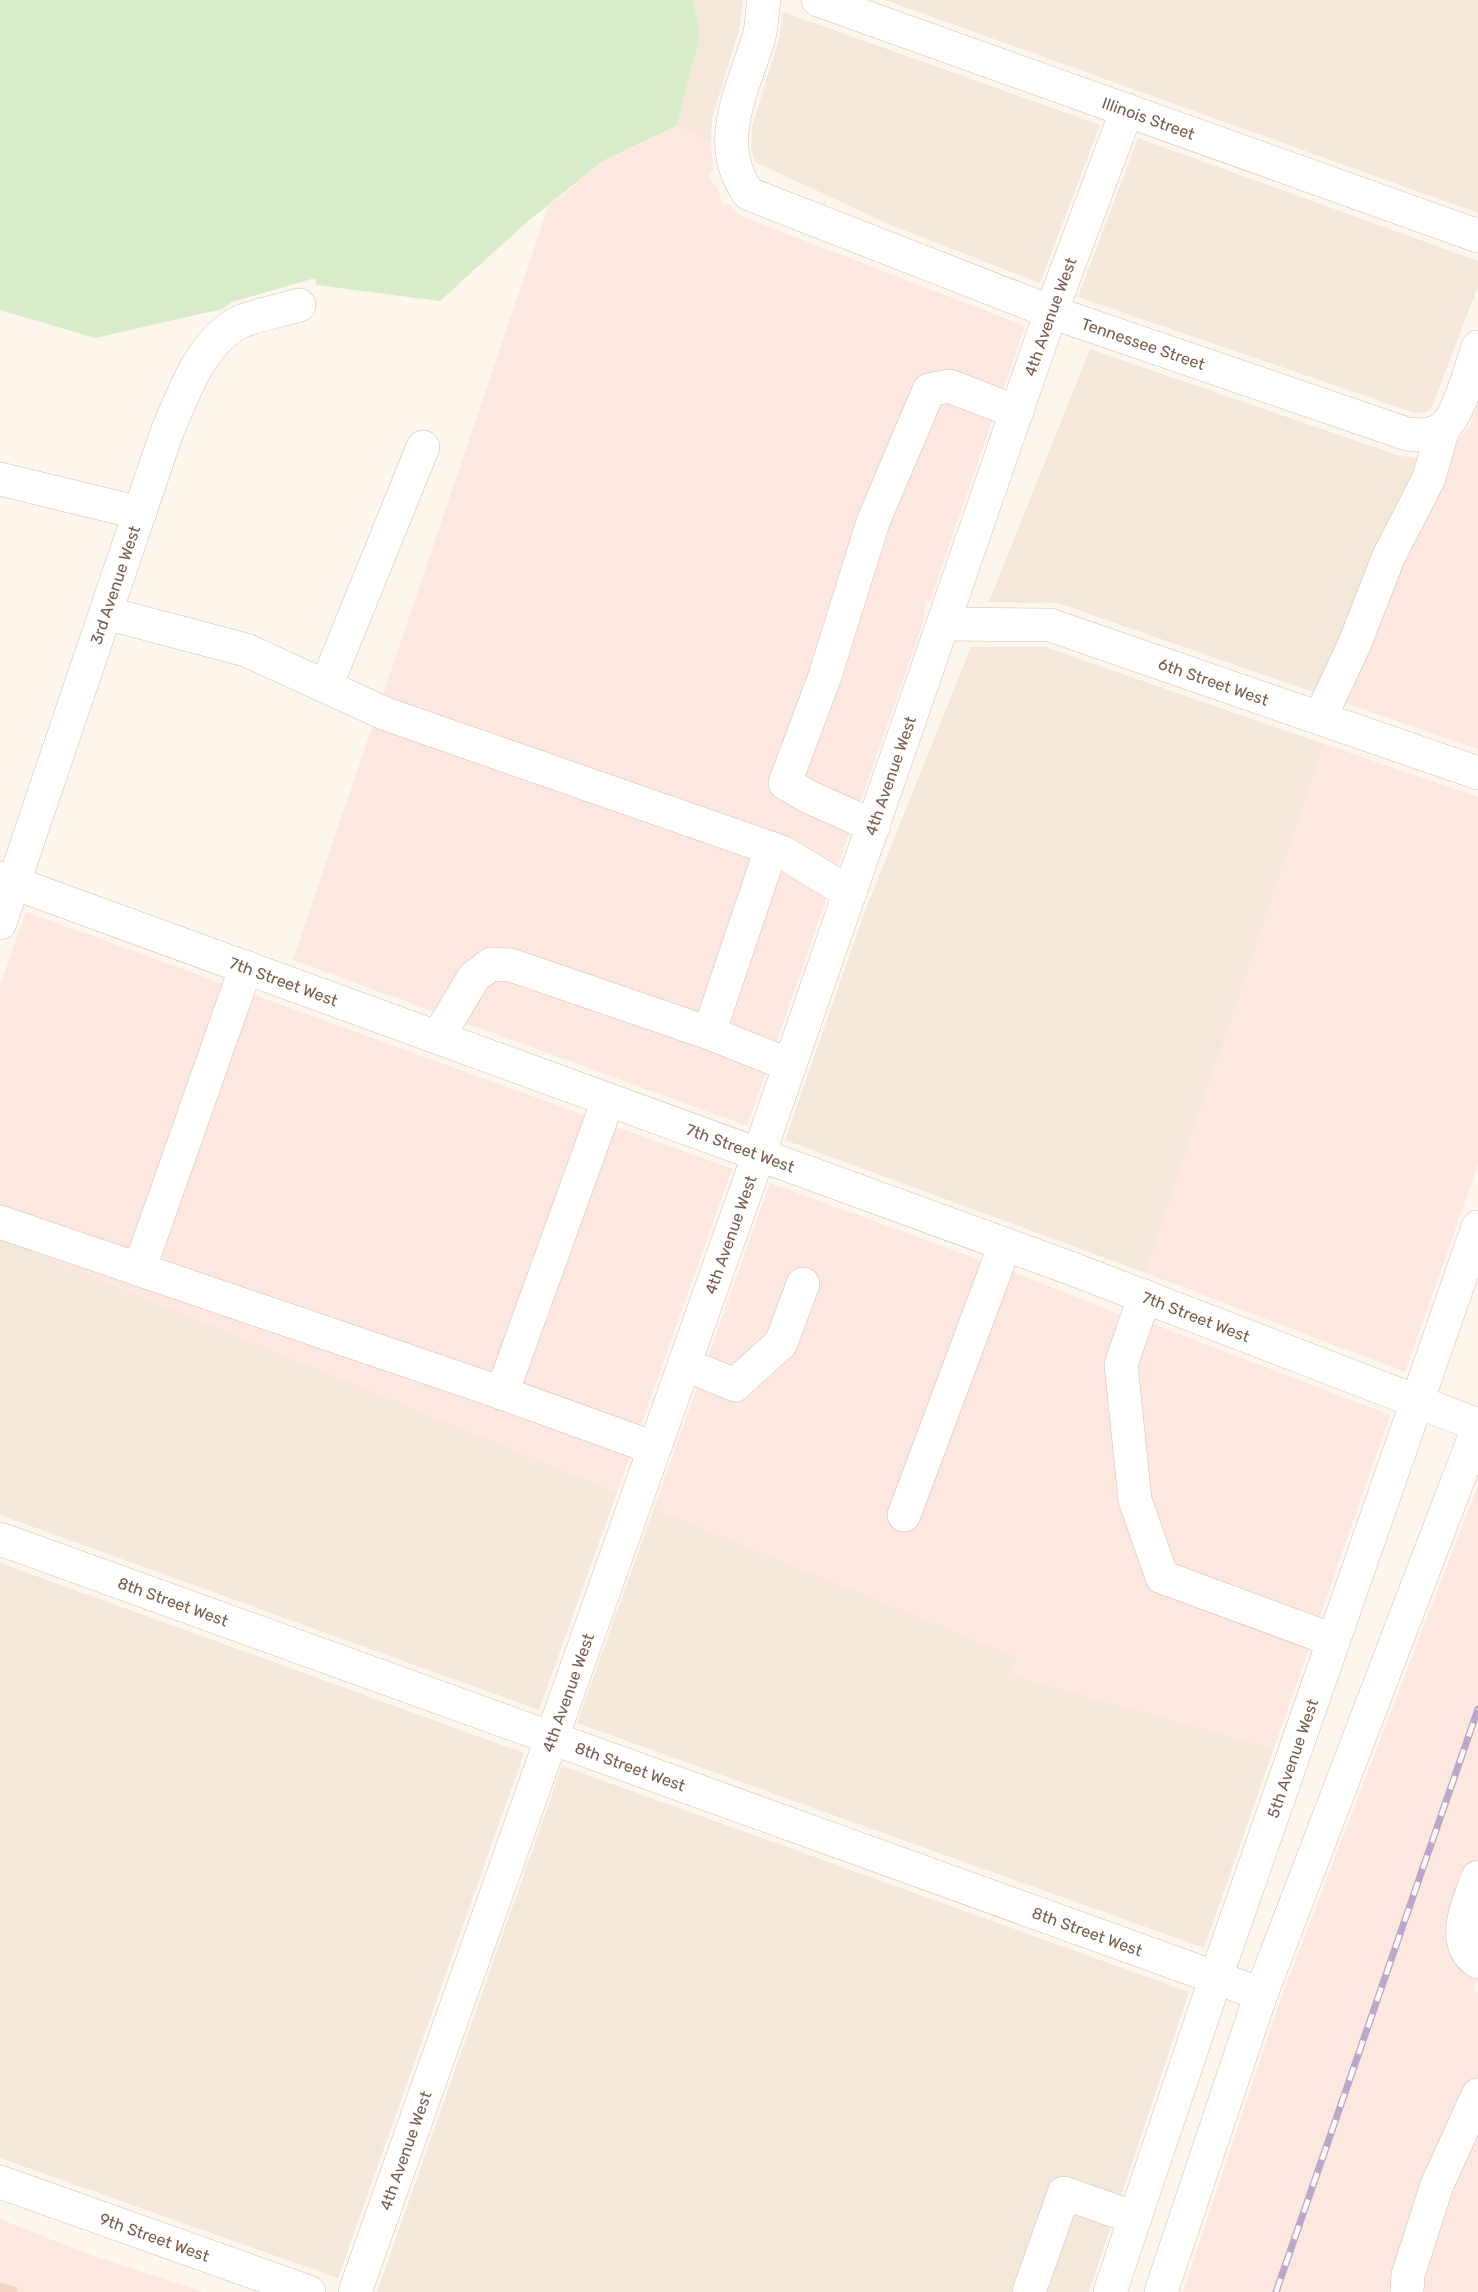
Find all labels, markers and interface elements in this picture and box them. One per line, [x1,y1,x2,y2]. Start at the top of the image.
street label: Illinois Street [1099,93,1197,144]
street label: 4th Avenue West [1020,255,1081,379]
street label: Tennessee Street [1079,314,1208,374]
street label: 3rd Avenue West [86,523,144,647]
street label: 6th Street West [1156,654,1271,710]
street label: 4th Avenue West [861,714,920,838]
street label: 7th Street West [227,953,340,1010]
street label: 7th Street West [683,1120,797,1177]
street label: 4th Avenue West [701,1173,761,1297]
street label: 7th Street West [1139,1288,1253,1346]
street label: 8th Street West [115,1573,231,1631]
street label: 4th Avenue West [538,1631,598,1755]
street label: 5th Avenue West [1263,1696,1322,1820]
street label: 8th Street West [572,1738,688,1795]
street label: 8th Street West [1029,1903,1145,1960]
street label: 4th Avenue West [376,2089,436,2213]
street label: 9th Street West [97,2209,212,2266]

